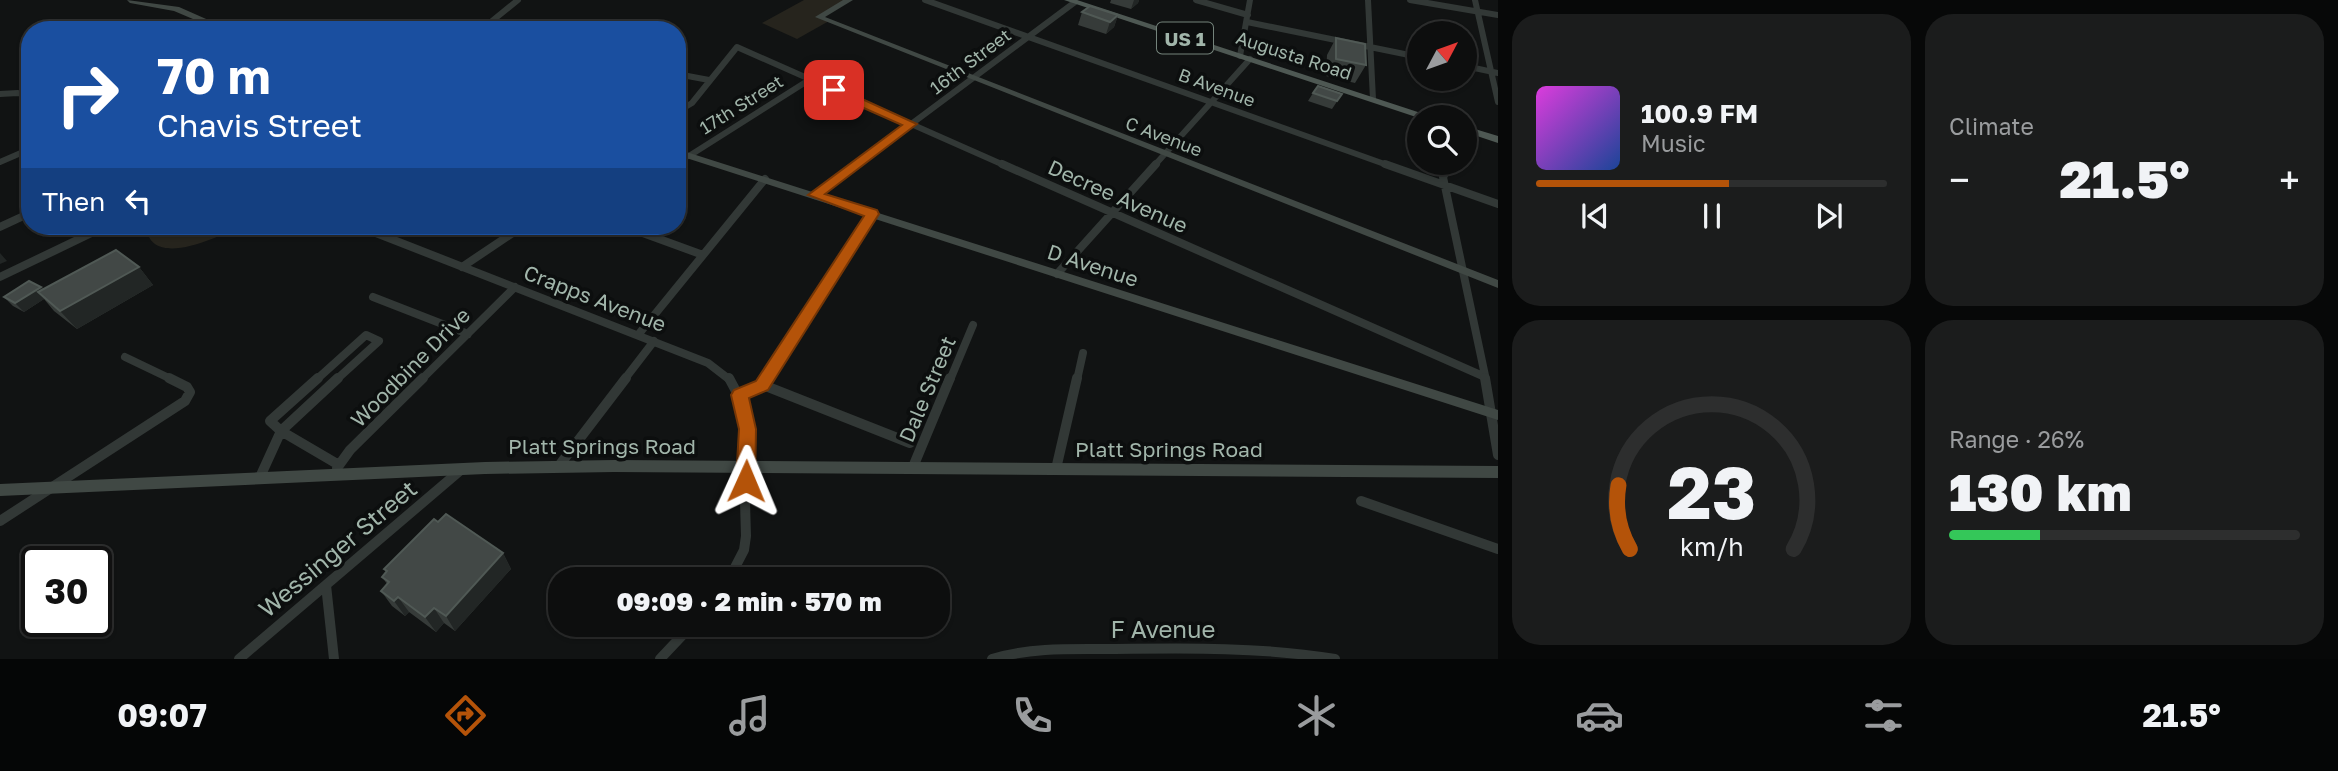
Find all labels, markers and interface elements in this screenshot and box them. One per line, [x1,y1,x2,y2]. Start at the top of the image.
north arrow [1407,21,1477,91]
map controls [1407,21,1477,175]
road number: US 1 [1157,22,1213,54]
street label: 16th Street [925,23,1015,99]
street label: Augusta Road [1234,26,1354,84]
text: 70 m [157,46,271,105]
icon: right [42,49,133,140]
pin [804,60,864,120]
street label: B Avenue [1176,63,1258,111]
street label: 17th Street [695,70,787,138]
icon: arrive [815,71,853,109]
text: 100.9 FM [1641,98,1758,129]
button: search [1407,105,1477,175]
text: Chavis Street [157,106,362,144]
street label: C Avenue [1123,111,1205,161]
text: Climate [1949,112,2034,140]
text: Music [1641,129,1706,157]
text: 21.5° [2060,147,2189,209]
street label: Decree Avenue [1044,154,1192,238]
text: − [1949,157,1970,202]
text: + [2279,157,2300,202]
icon: left [119,182,157,220]
text: Then [42,186,105,217]
icon: previous [1576,197,1614,235]
icon: pause [1693,197,1731,235]
icon: next [1810,197,1848,235]
street label: D Avenue [1044,238,1142,292]
street label: Crapps Avenue [520,259,670,337]
street label: Woodbine Drive [345,302,475,432]
street label: Dale Street [893,332,961,446]
text: Range · 26% [1949,425,2084,453]
street label: Platt Springs Road [508,433,696,459]
street label: Platt Springs Road [1075,436,1263,462]
position arrow [709,444,783,518]
text: 23 [1667,448,1756,535]
text: 130 km [1949,460,2132,522]
street label: Wessinger Street [252,473,422,623]
text: km/h [1680,530,1743,561]
speed limit sign: 30 [21,546,112,637]
text: 09:09 · 2 min · 570 m [616,586,882,617]
street label: F Avenue [1111,614,1216,643]
icon: directions [441,691,490,740]
icon: music [725,691,774,740]
icon: phone [1008,691,1057,740]
icon: climate [1292,691,1341,740]
icon: car [1575,691,1624,740]
icon: filters [1859,691,1908,740]
text: 09:07 [117,696,207,734]
text: 21.5° [2142,696,2221,734]

